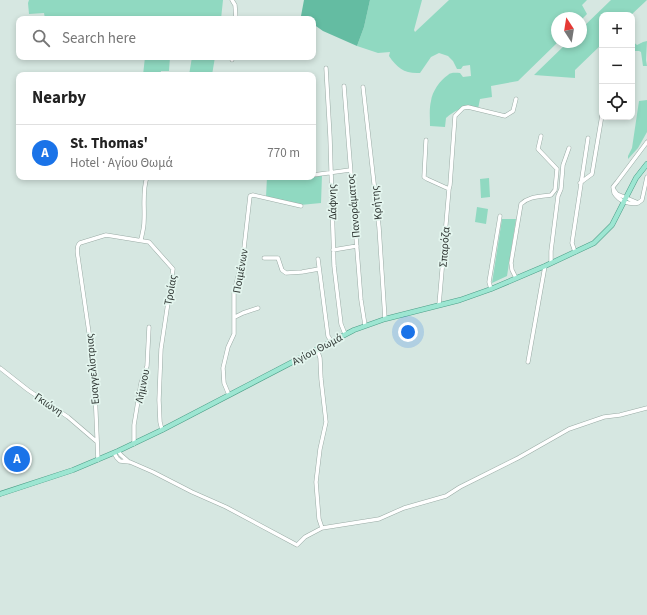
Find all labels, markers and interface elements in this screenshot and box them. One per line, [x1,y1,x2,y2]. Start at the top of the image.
north arrow [551,12,587,48]
map controls [599,12,635,120]
button: + [599,12,635,48]
search box [16,16,316,60]
icon: search [30,27,52,49]
text: Search here [62,28,136,49]
button: − [599,48,635,84]
button: locate [599,84,635,120]
text: Nearby [32,86,86,110]
text: St. Thomas' [70,133,148,154]
text: A [41,144,49,162]
text: 770 m [267,144,300,162]
text: Hotel · Αγίου Θωμά [70,154,173,172]
street label: Πανοράματος [343,173,364,239]
street label: Δάφνης [325,184,340,220]
street label: Κρήτης [367,185,386,221]
street label: Σπαρόζα [436,226,453,268]
street label: Ποιμένων [229,248,252,294]
street label: Τροίας [160,273,181,306]
your location [398,322,418,342]
street label: Αγίου Θωμά [289,330,345,369]
street label: Ευαγγελίστριας [82,333,103,405]
street label: Λήμνου [132,368,153,404]
street label: Γκιώνη [31,389,66,419]
pin: A [4,444,30,474]

